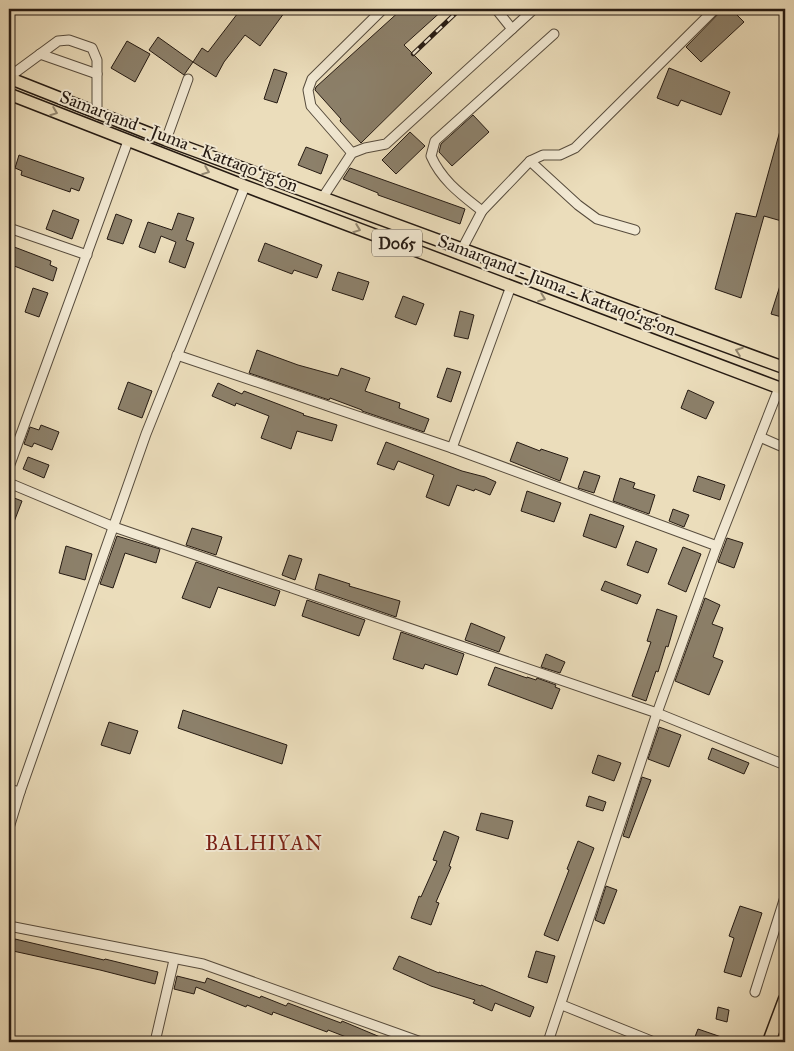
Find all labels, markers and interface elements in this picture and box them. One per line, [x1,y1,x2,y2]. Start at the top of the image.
street label: Samarqand - Juma - Kattaqo‘rg‘on [56,85,301,198]
one-way arrow [49,106,58,116]
one-way arrow [201,165,209,175]
one-way arrow [353,223,361,233]
street label: Samarqand - Juma - Kattaqo‘rg‘on [434,229,679,342]
road number: D065 [372,230,422,256]
one-way arrow [537,292,546,302]
one-way arrow [736,347,744,357]
district label: BALHIYAN [205,831,323,855]

